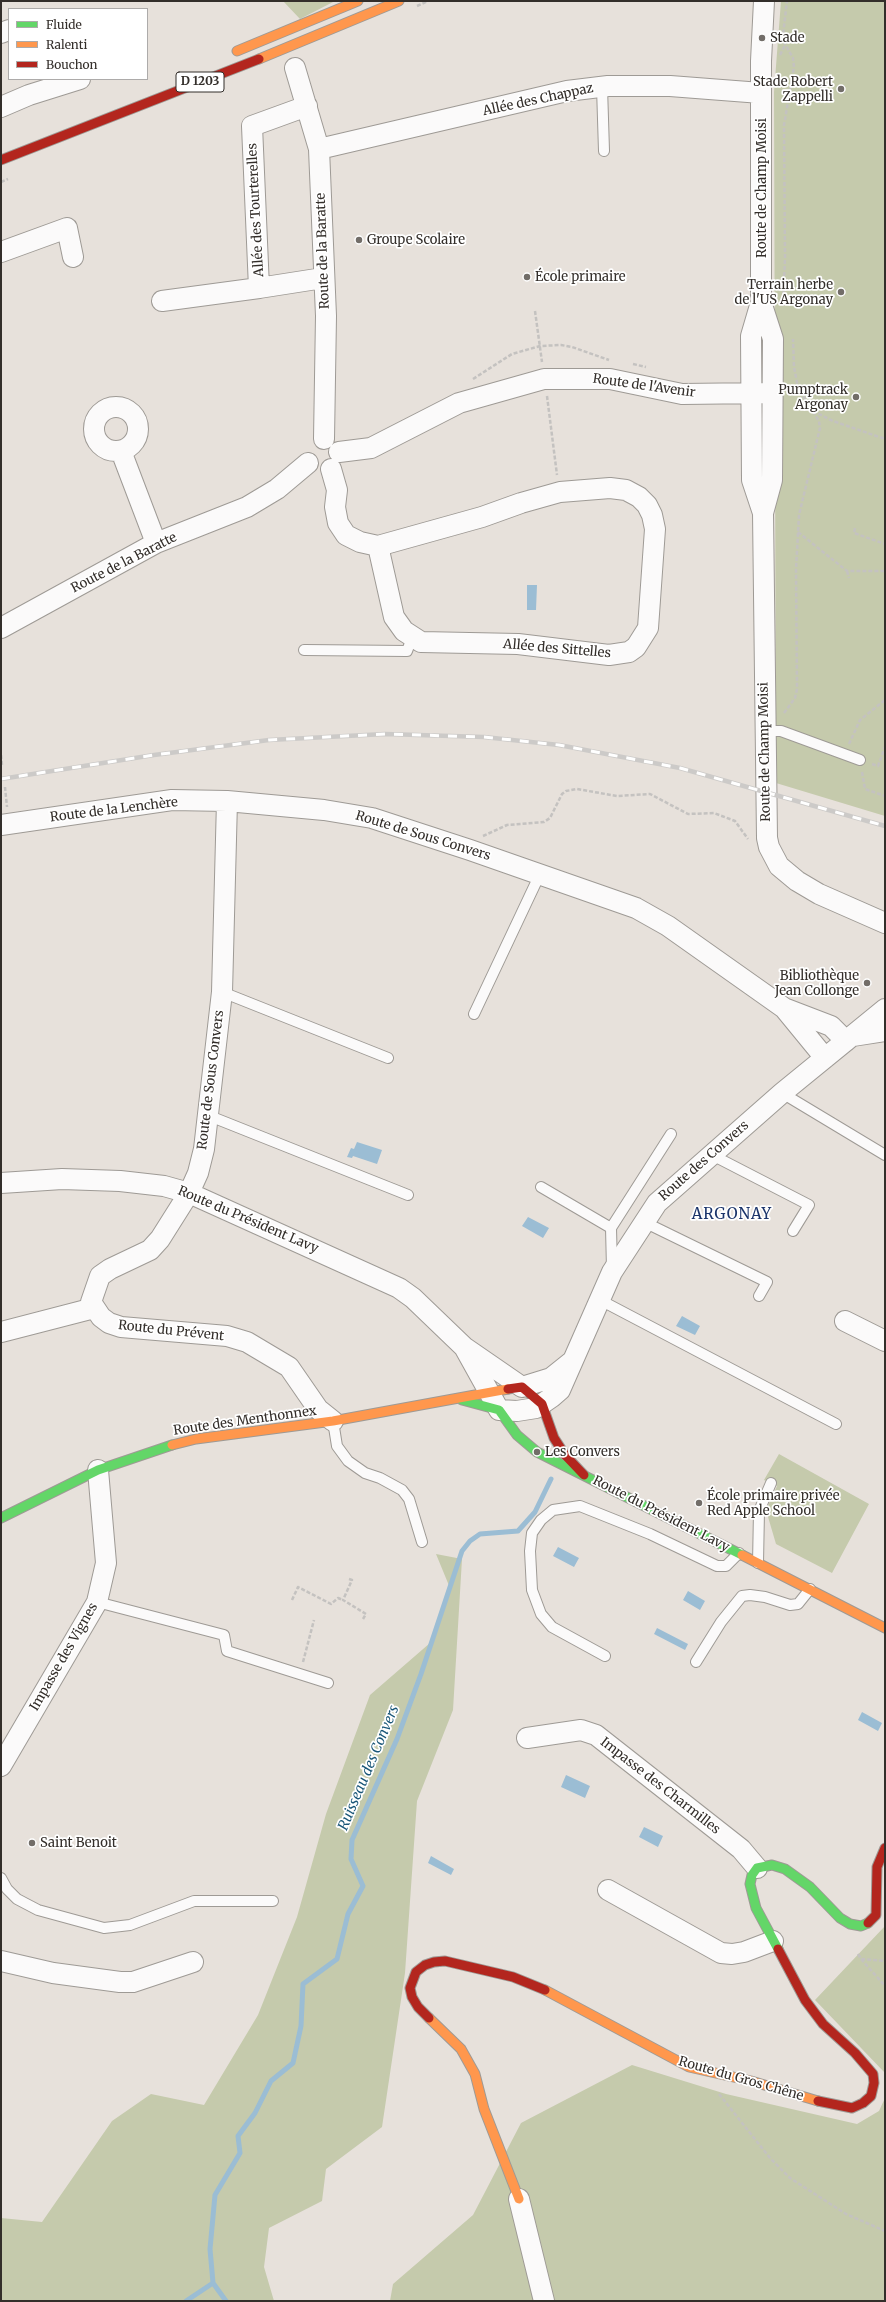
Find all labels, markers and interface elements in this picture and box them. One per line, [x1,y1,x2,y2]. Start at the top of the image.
legend [8,8,148,80]
text: Fluide [46,17,82,32]
place label: Stade [770,30,805,46]
marker: Stade [757,33,767,43]
text: Ralenti [46,37,87,52]
text: Bouchon [46,57,98,72]
road number: D 1203 [176,72,224,92]
place label: Stade Robert Zappelli [753,74,833,105]
street label: Allée des Chappaz [481,81,595,119]
marker: Stade Robert Zappelli [836,84,846,94]
street label: Route de Champ Moisi [754,118,770,258]
street label: Allée des Tourterelles [245,143,267,277]
street label: Route de la Baratte [313,193,333,309]
place label: Groupe Scolaire [367,232,465,248]
marker: Groupe Scolaire [354,235,364,245]
place label: École primaire [535,269,626,285]
marker: École primaire [522,272,532,282]
place label: Terrain herbe de l'US Argonay [735,277,833,308]
marker: Terrain herbe de l'US Argonay [836,287,846,297]
street label: Route de l'Avenir [592,371,696,401]
place label: Pumptrack Argonay [778,382,848,413]
marker: Pumptrack Argonay [851,392,861,402]
street label: Route de la Baratte [69,530,179,596]
street label: Allée des Sittelles [502,637,612,661]
street label: Route de Champ Moisi [756,682,774,822]
street label: Route de la Lenchère [49,794,179,826]
street label: Route de Sous Convers [354,808,492,864]
place label: Bibliothèque Jean Collonge [775,968,859,999]
marker: Bibliothèque Jean Collonge [862,978,872,988]
street label: Route de Sous Convers [195,1009,227,1151]
street label: Route des Convers [656,1118,752,1204]
street label: Route du Président Lavy [175,1183,321,1257]
district label: ARGONAY [692,1206,772,1224]
street label: Route du Prévent [117,1318,225,1344]
street label: Route des Menthonnex [172,1403,318,1439]
place label: Les Convers [545,1444,620,1460]
marker: Les Convers [532,1447,542,1457]
street label: Route du Président Lavy [590,1473,732,1555]
place label: École primaire privée Red Apple School [707,1488,840,1519]
marker: École primaire privée Red Apple School [694,1498,704,1508]
street label: Impasse des Vignes [27,1600,101,1714]
water label: Ruisseau des Convers [335,1703,403,1833]
street label: Impasse des Charmilles [597,1734,723,1838]
place label: Saint Benoit [40,1835,117,1851]
marker: Saint Benoit [27,1838,37,1848]
street label: Route du Gros Chêne [677,2054,805,2104]

